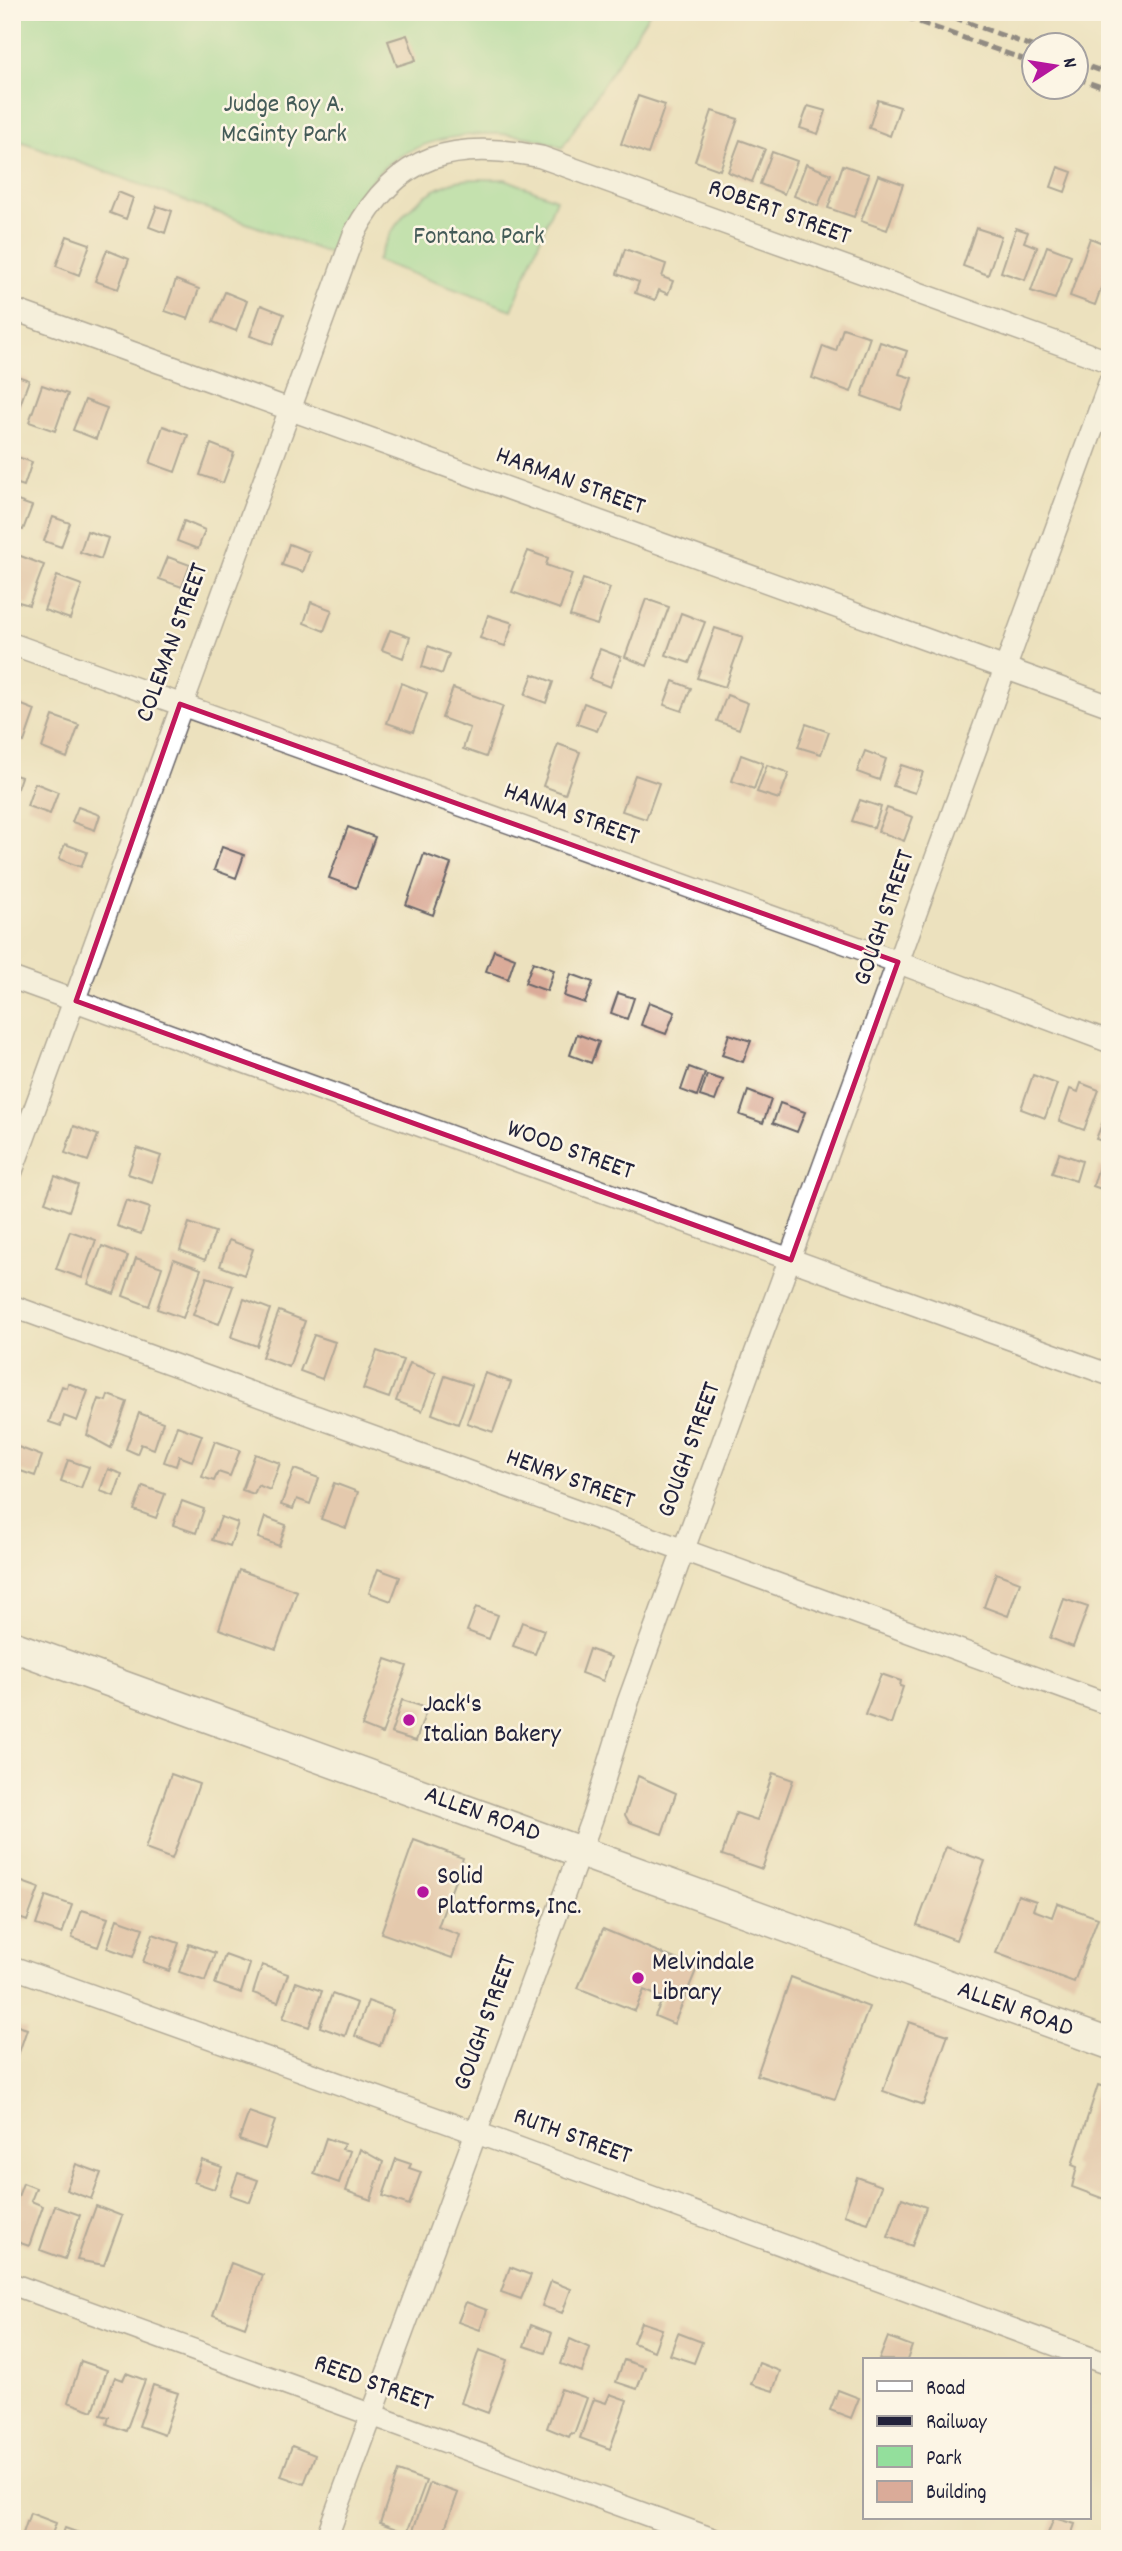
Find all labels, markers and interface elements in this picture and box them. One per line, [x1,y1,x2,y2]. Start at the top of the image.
north arrow [1020,32,1090,102]
text: N [1054,56,1082,71]
park label: Judge Roy A. McGinty Park [221,87,347,154]
street label: ROBERT STREET [703,170,856,256]
park label: Fontana Park [413,219,545,256]
street label: HARMAN STREET [490,438,651,526]
street label: COLEMAN STREET [127,558,219,728]
street label: HANNA STREET [498,773,645,857]
street label: GOUGH STREET [844,845,926,991]
street label: WOOD STREET [501,1111,639,1191]
street label: GOUGH STREET [648,1377,732,1523]
street label: HENRY STREET [500,1440,640,1521]
place label: Jack's Italian Bakery [423,1687,561,1754]
marker: Jack's Italian Bakery [401,1712,417,1728]
street label: ALLEN ROAD [419,1777,545,1853]
place label: Solid Platforms, Inc. [437,1859,582,1926]
marker: Solid Platforms, Inc. [415,1884,431,1900]
place label: Melvindale Library [652,1945,755,2012]
street label: GOUGH STREET [444,1950,528,2096]
marker: Melvindale Library [630,1970,646,1986]
street label: ALLEN ROAD [952,1972,1078,2048]
street label: RUTH STREET [508,2099,637,2176]
street label: REED STREET [308,2345,438,2423]
legend [863,2358,1090,2520]
text: Road [926,2375,965,2405]
text: Railway [926,2409,987,2439]
text: Park [926,2445,962,2475]
text: Building [926,2479,986,2509]

